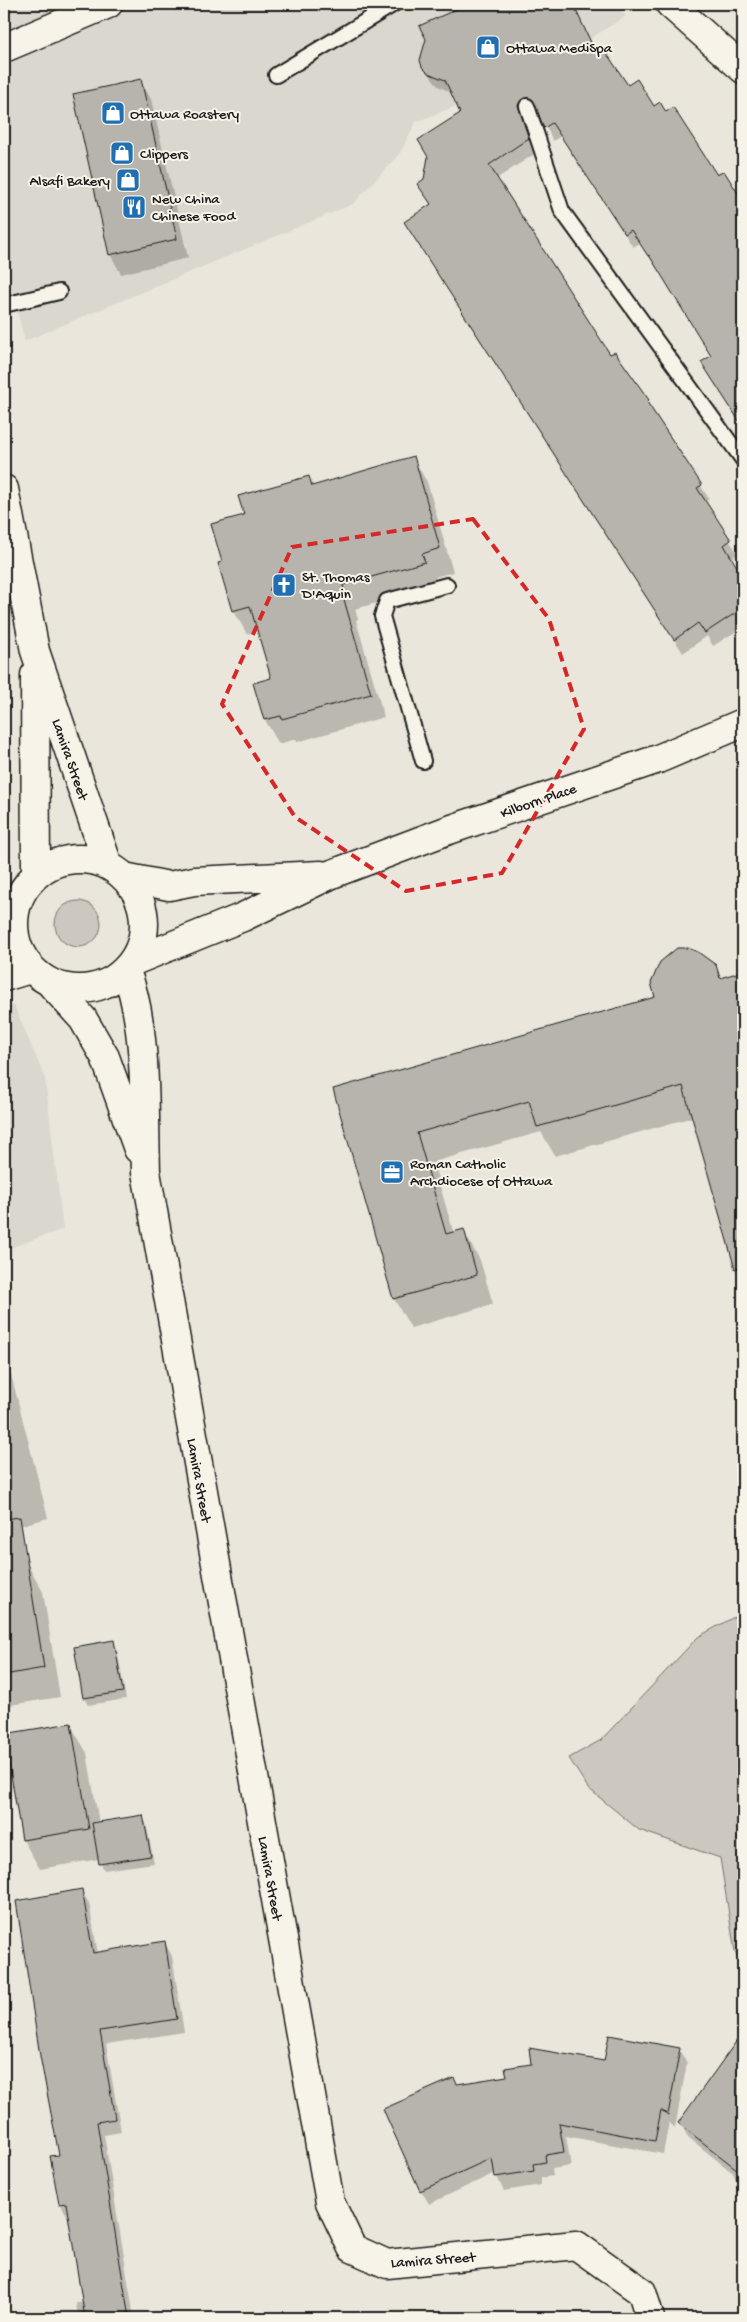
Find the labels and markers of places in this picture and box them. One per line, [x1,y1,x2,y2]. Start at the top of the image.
shop icon: Ottawa MediSpa [475,34,501,60]
place label: Ottawa MediSpa [506,40,613,58]
shop icon: Ottawa Roastery [100,100,126,126]
place label: Ottawa Roastery [130,106,240,124]
shop icon: Clippers [109,140,135,166]
place label: Clippers [140,146,189,164]
shop icon: Alsafi Bakery [115,167,141,193]
place label: Alsafi Bakery [29,173,111,191]
place label: New China Chinese Food [152,191,236,226]
restaurant icon: New China Chinese Food [121,194,147,220]
place label: St. Thomas D'Aquin [301,569,370,604]
church icon: St. Thomas D'Aquin [271,572,297,598]
place label: Roman Catholic Archdiocese of Ottawa [410,1156,553,1191]
office icon: Roman Catholic Archdiocese of Ottawa [379,1159,405,1185]

